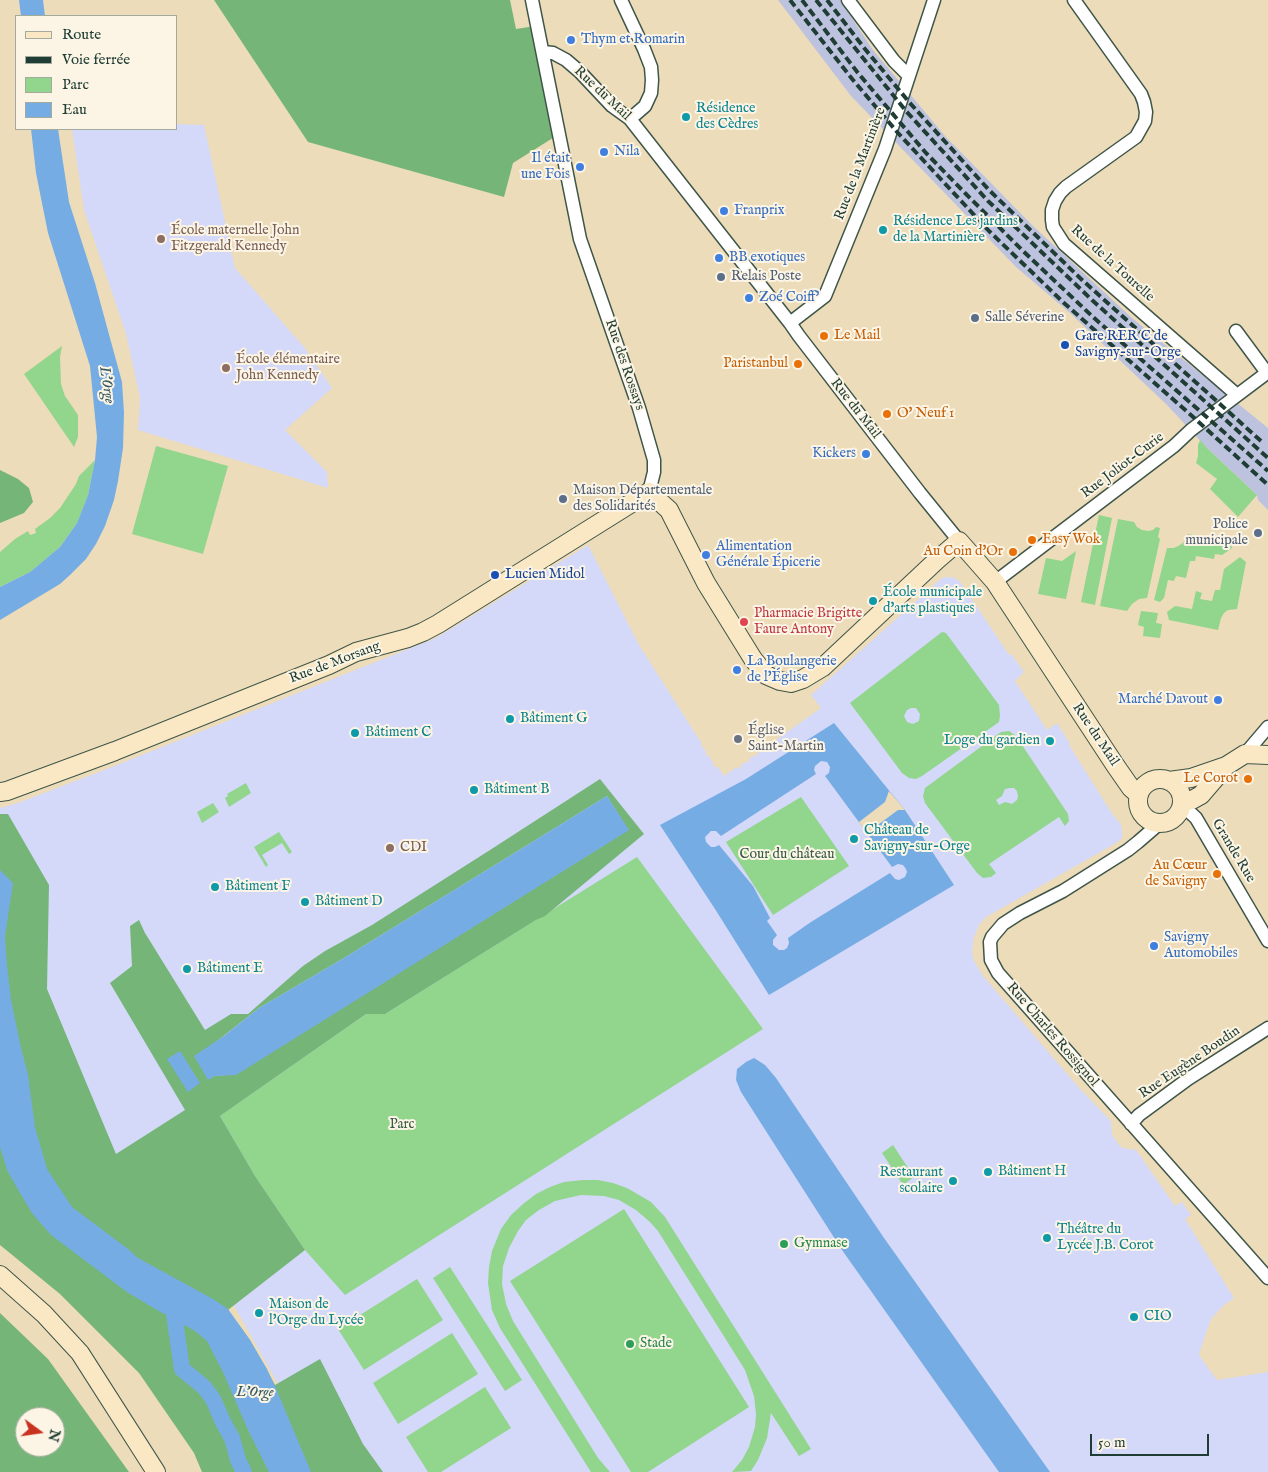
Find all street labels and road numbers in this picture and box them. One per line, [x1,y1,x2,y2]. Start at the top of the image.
street label: Rue du Mail [570,63,634,125]
street label: Rue de la Martinière [832,105,890,223]
street label: Rue de la Tourelle [1067,222,1157,306]
street label: Rue des Rossays [601,317,647,413]
street label: Rue du Mail [826,375,884,443]
street label: Rue Joliot-Curie [1078,429,1168,503]
street label: Rue de Morsang [287,638,383,688]
street label: Rue du Mail [1068,700,1122,770]
street label: Grande Rue [1208,816,1258,886]
street label: Rue Charles Rossignol [1002,980,1102,1090]
street label: Rue Eugène Boudin [1136,1023,1244,1103]

